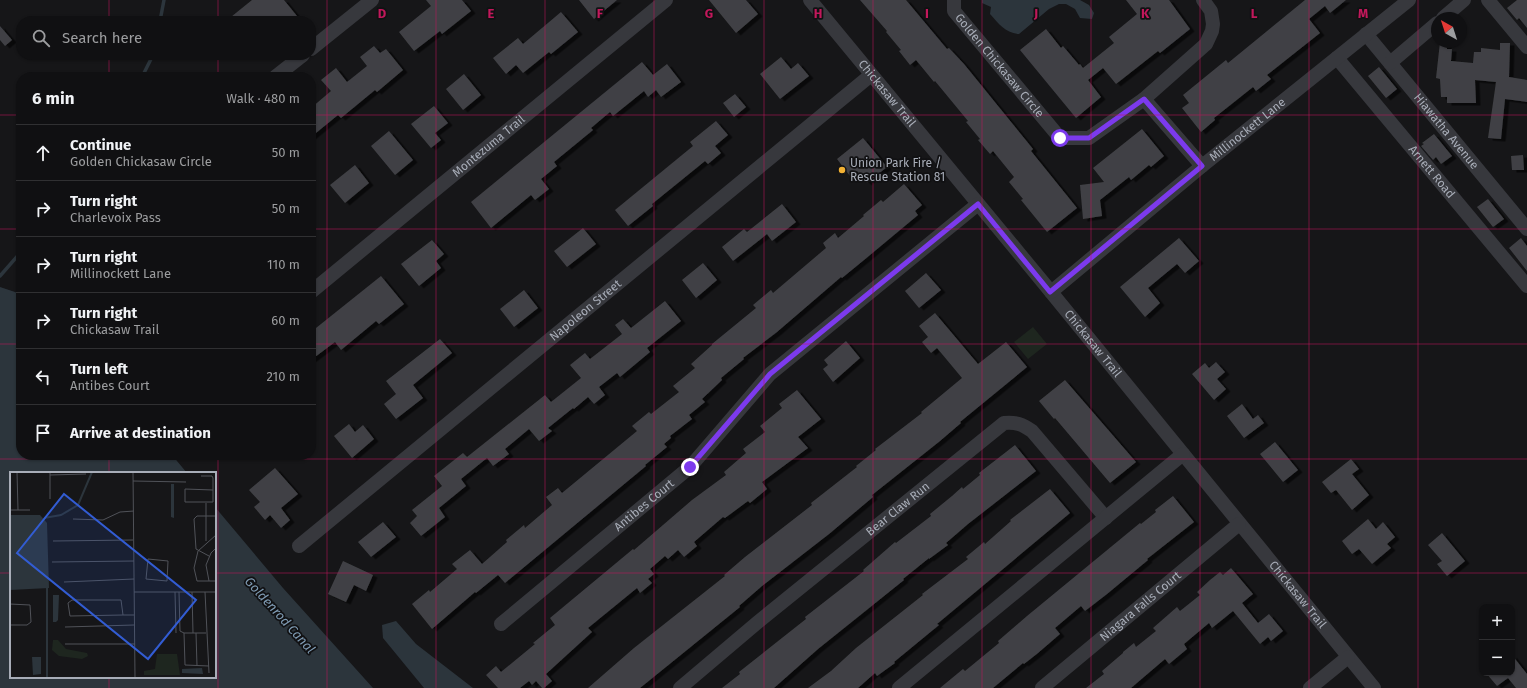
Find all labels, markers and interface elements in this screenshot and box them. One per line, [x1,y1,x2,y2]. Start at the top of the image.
text: D [378,6,387,21]
text: E [488,6,495,21]
text: F [597,6,604,21]
text: G [705,6,713,21]
text: H [814,6,822,21]
text: I [925,6,929,21]
text: J [1033,6,1038,21]
text: K [1141,6,1150,21]
text: L [1251,6,1258,21]
text: M [1358,6,1368,21]
street label: Golden Chickasaw Circle [952,11,1047,120]
north arrow [1431,12,1467,48]
search box [16,16,316,60]
icon: search [30,27,52,49]
text: Search here [62,29,142,47]
street label: Chickasaw Trail [855,57,919,130]
text: 6 min [32,88,75,109]
street label: Hiawatha Avenue [1411,90,1482,172]
text: Walk · 480 m [226,91,300,106]
street label: Millinockett Lane [1207,95,1288,164]
street label: Montezuma Trail [450,112,528,180]
route start [1051,129,1069,147]
text: Continue [70,136,131,154]
icon: ahead [32,142,54,164]
street label: Arnett Road [1406,142,1458,201]
text: 50 m [272,145,300,160]
text: Golden Chickasaw Circle [70,154,212,169]
place label: Union Park Fire / Rescue Station 81 [850,156,945,184]
marker: Union Park Fire / Rescue Station 81 [837,165,847,175]
text: Turn right [70,192,137,210]
icon: right [32,198,54,220]
text: 50 m [272,201,300,216]
text: Charlevoix Pass [70,210,161,225]
text: Turn right [70,248,137,266]
icon: right [32,254,54,276]
text: 110 m [267,257,300,272]
text: Millinockett Lane [70,266,171,281]
street label: Napoleon Street [547,276,625,344]
text: Turn right [70,304,137,322]
street label: Chickasaw Trail [1061,307,1125,380]
icon: right [32,310,54,332]
text: 60 m [271,313,300,328]
text: Chickasaw Trail [70,322,159,337]
text: Turn left [70,360,128,378]
icon: left [32,366,54,388]
text: 210 m [266,369,300,384]
text: Antibes Court [70,378,150,393]
icon: arrive [32,422,54,444]
text: Arrive at destination [70,424,211,442]
route end [681,458,699,476]
inset map [10,472,216,678]
street label: Antibes Court [611,476,677,534]
street label: Bear Claw Run [863,479,932,539]
street label: Chickasaw Trail [1266,558,1330,631]
street label: Niagara Falls Court [1097,568,1184,644]
water label: Goldenrod Canal [242,574,318,656]
map controls [1479,604,1515,676]
button: + [1479,604,1515,640]
button: − [1479,640,1515,676]

